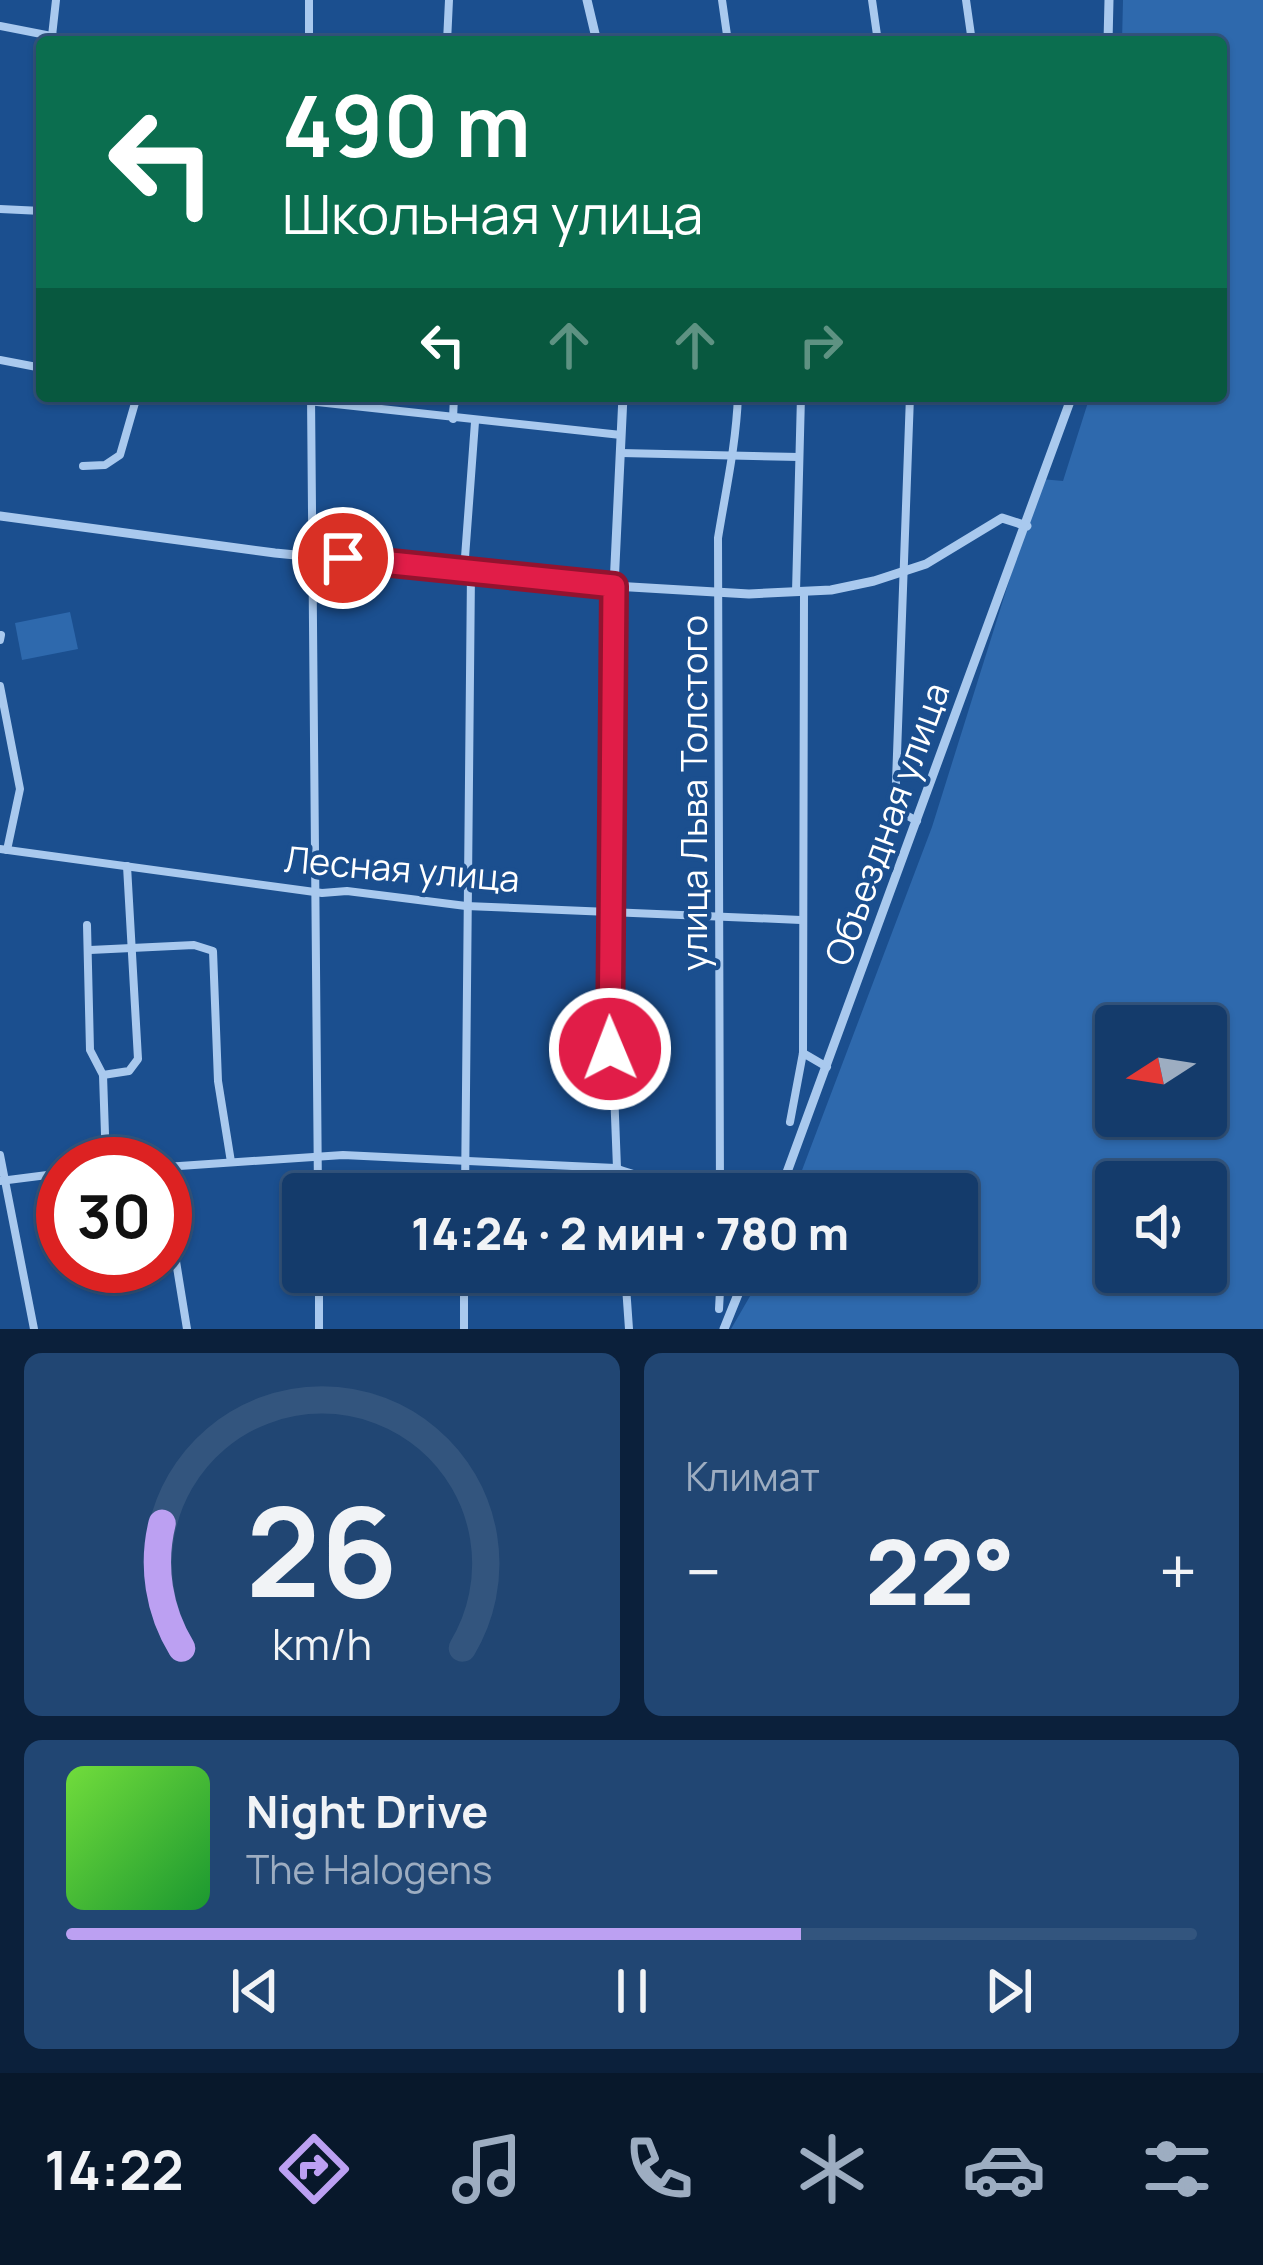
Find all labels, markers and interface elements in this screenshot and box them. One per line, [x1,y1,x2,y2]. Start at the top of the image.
text: 490 m [282,67,531,182]
icon: left [84,84,240,240]
text: Школьная улица [282,176,703,250]
icon: left [410,312,476,378]
icon: ahead [536,312,602,378]
icon: ahead [662,312,728,378]
icon: right [788,312,854,378]
pin [292,507,394,609]
icon: arrive [310,525,376,591]
street label: улица Льва Толстого [669,615,718,971]
street label: Объездная улица [813,676,960,972]
street label: Лесная улица [282,834,522,903]
position arrow [547,986,673,1112]
north arrow [1095,1005,1227,1137]
map controls [1095,1005,1227,1293]
speed limit sign: 30 [36,1137,192,1293]
button: sound [1095,1161,1227,1293]
text: 14:24 · 2 мин · 780 m [411,1202,849,1264]
text: Климат [686,1449,820,1503]
text: 26 [246,1464,398,1634]
text: 22° [865,1509,1015,1632]
text: − [686,1526,721,1616]
text: + [1159,1526,1197,1616]
text: km/h [272,1613,372,1672]
text: Night Drive [246,1780,488,1842]
text: The Halogens [246,1842,493,1896]
icon: previous [222,1958,288,2024]
icon: pause [599,1958,665,2024]
icon: next [976,1958,1042,2024]
icon: directions [272,2127,356,2211]
icon: music [445,2127,529,2211]
icon: phone [617,2127,701,2211]
icon: climate [790,2127,874,2211]
icon: car [962,2127,1046,2211]
icon: filters [1135,2127,1219,2211]
text: 14:22 [44,2132,184,2206]

